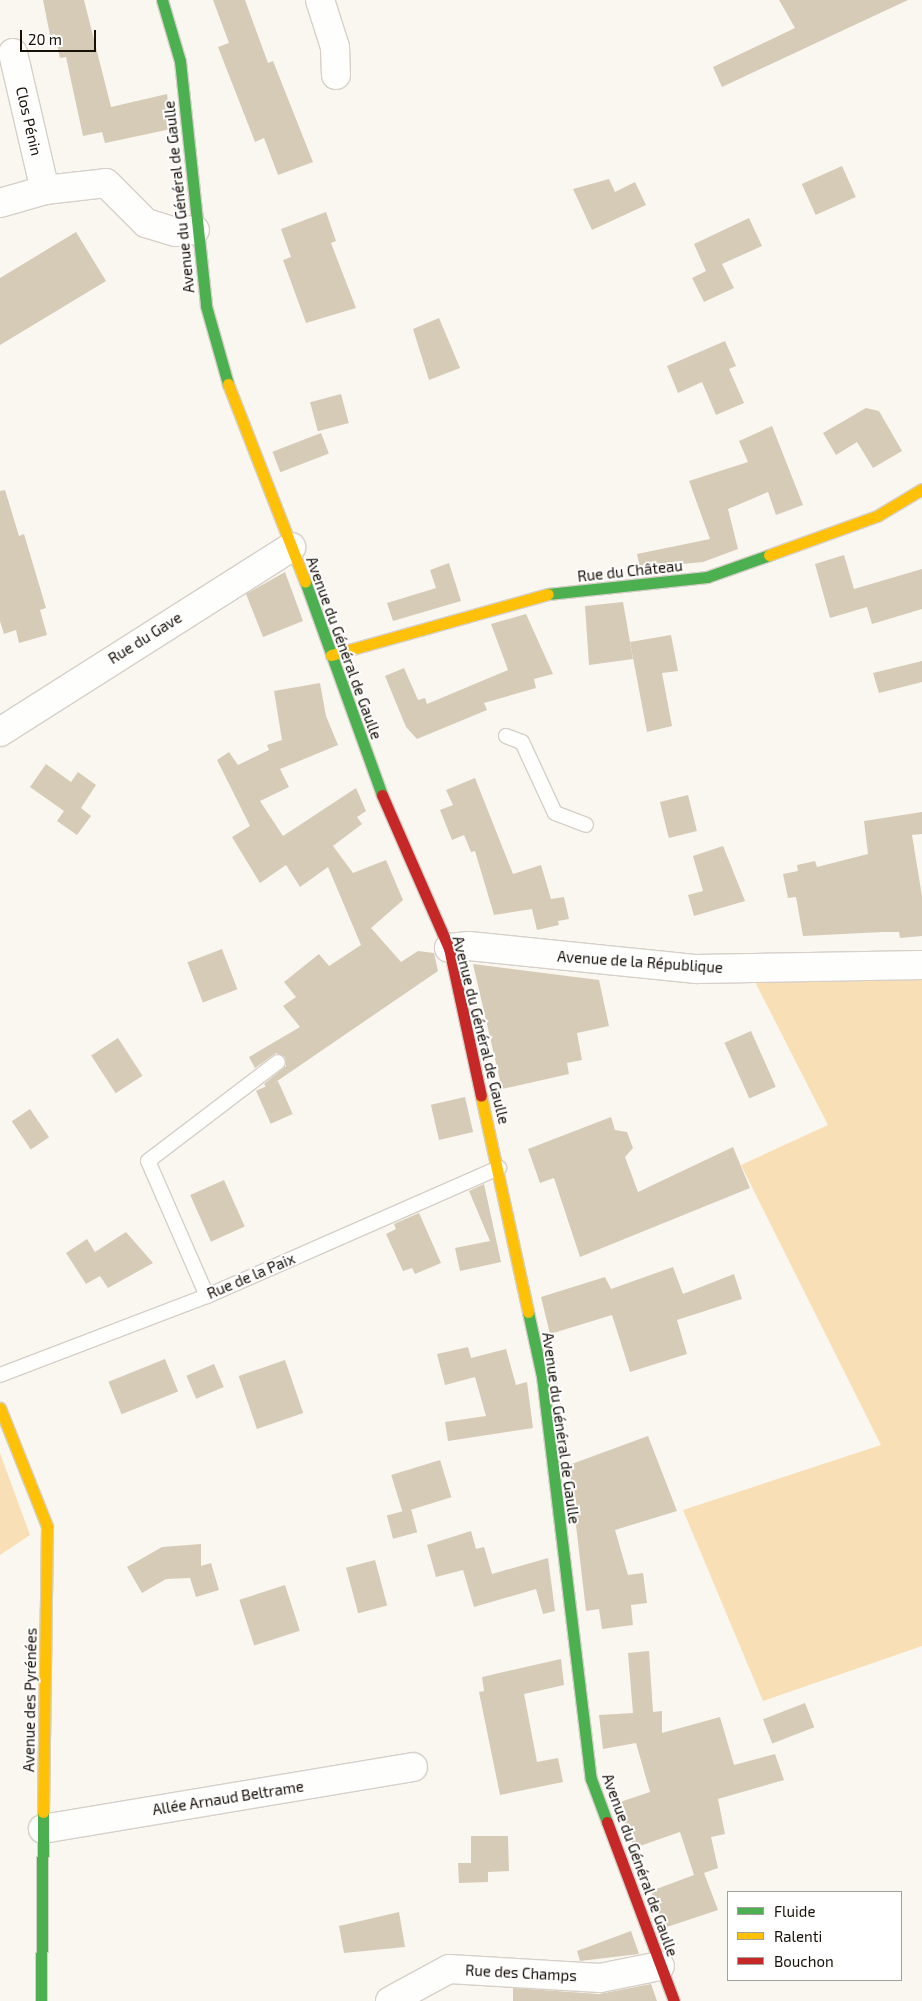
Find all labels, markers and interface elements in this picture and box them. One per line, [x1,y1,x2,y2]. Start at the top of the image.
scale bar [22,20,99,52]
text: 20 m [28,30,62,48]
street label: Clos Pénin [12,85,46,157]
street label: Avenue du Général de Gaulle [160,100,198,294]
street label: Avenue du Général de Gaulle [302,554,386,742]
street label: Rue du Château [576,557,684,585]
street label: Rue du Gave [105,608,185,668]
street label: Avenue du Général de Gaulle [449,934,513,1126]
street label: Avenue de la République [557,947,723,977]
street label: Rue de la Paix [204,1249,298,1303]
street label: Avenue du Général de Gaulle [539,1331,583,1525]
street label: Avenue des Pyrénées [20,1628,40,1772]
street label: Avenue du Général de Gaulle [598,1771,682,1959]
street label: Allée Arnaud Beltrame [151,1777,305,1819]
legend [727,1891,902,1981]
text: Fluide [774,1902,815,1920]
text: Ralenti [774,1927,822,1945]
text: Bouchon [774,1952,834,1970]
street label: Rue des Champs [465,1961,577,1985]

